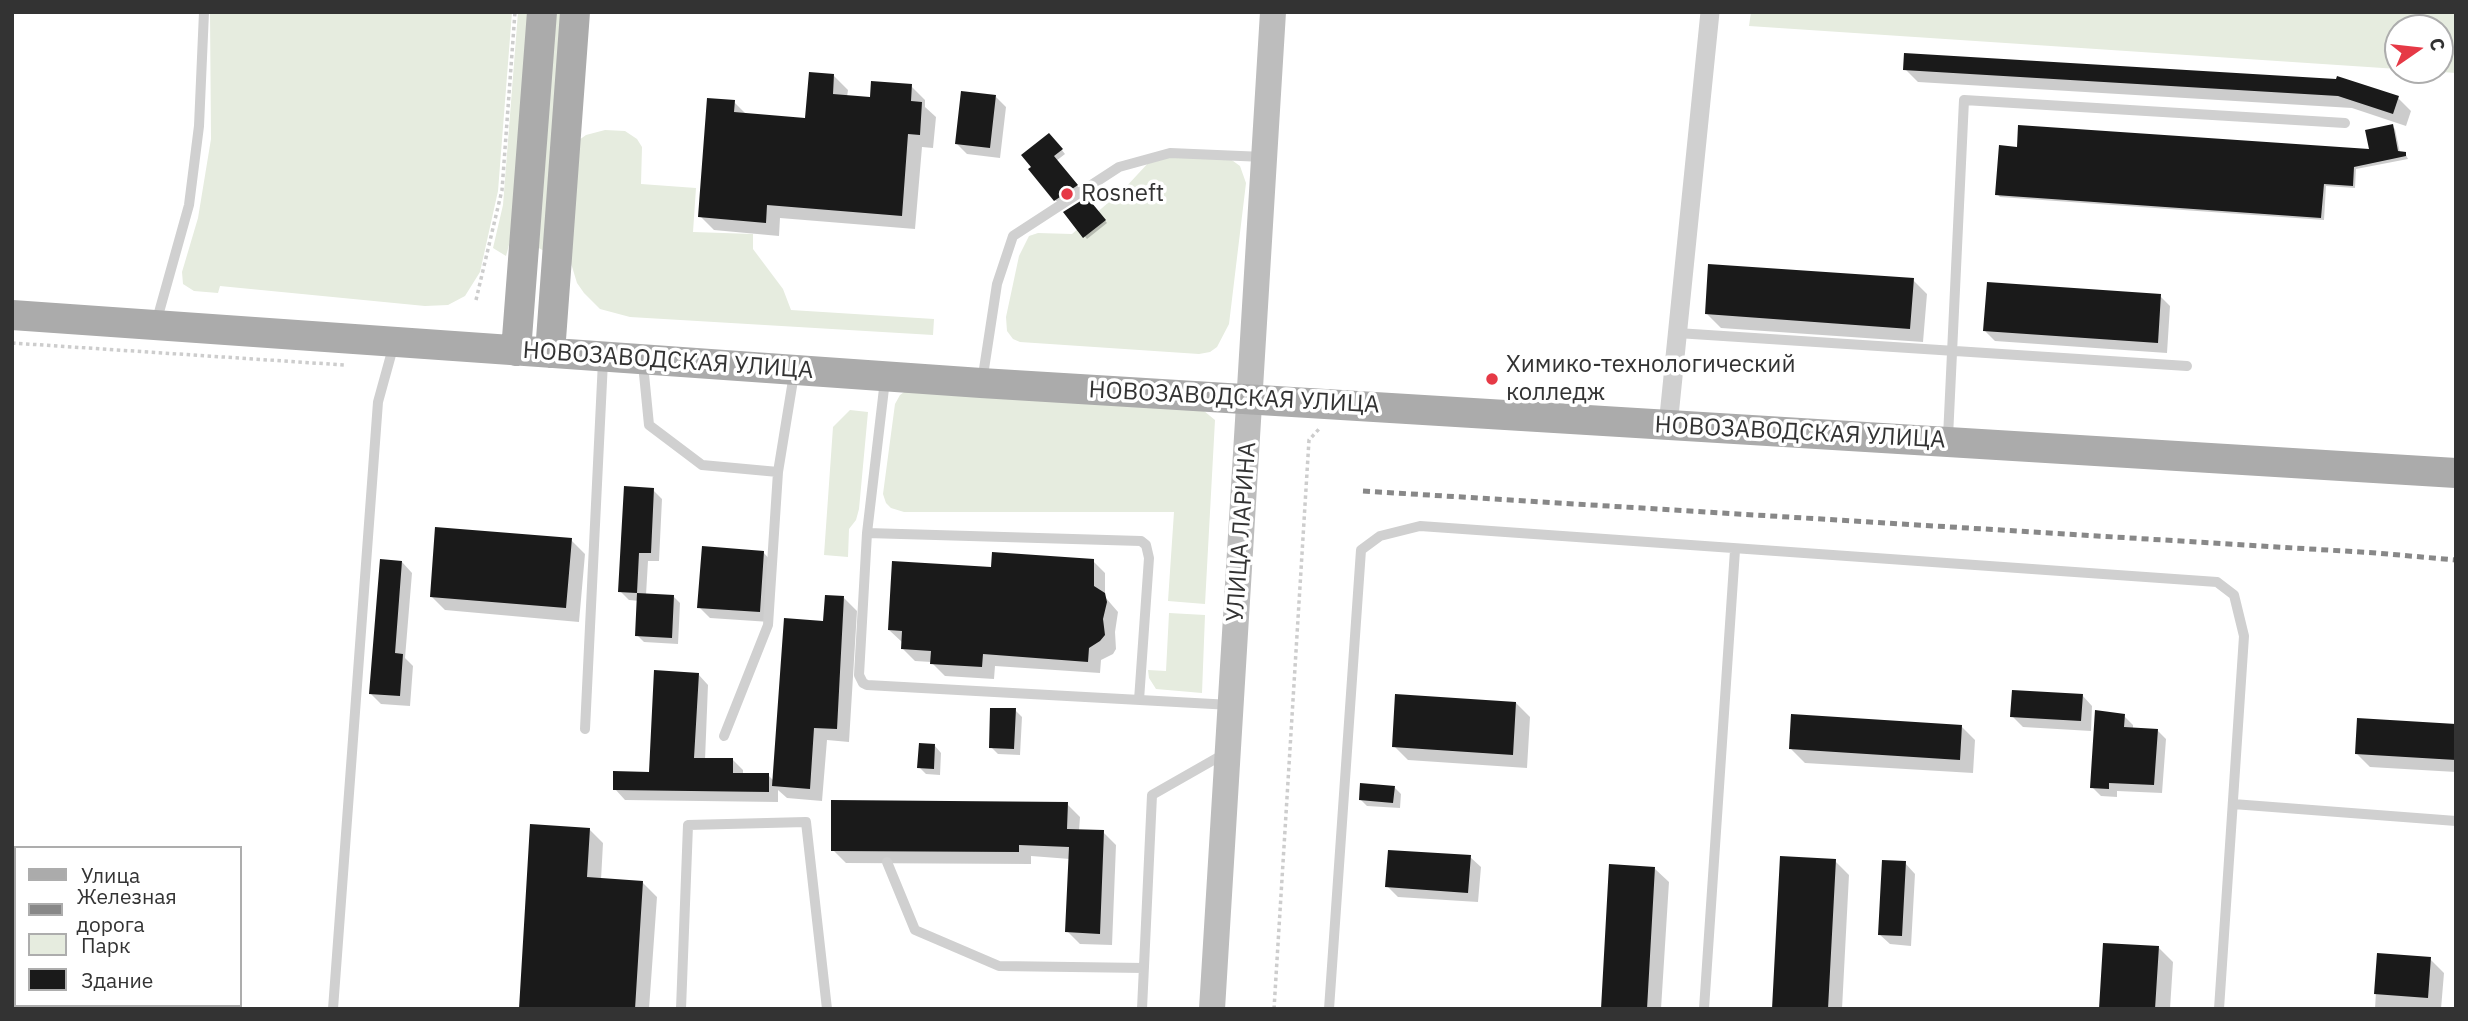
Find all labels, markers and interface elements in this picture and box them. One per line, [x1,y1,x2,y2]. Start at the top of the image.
north arrow [2384,14,2454,84]
text: С [2424,35,2451,53]
place label: Rosneft [1081,180,1164,208]
marker: Rosneft [1059,186,1075,202]
street label: НОВОЗАВОДСКАЯ УЛИЦА [522,336,814,386]
place label: Химико-технологический колледж [1506,351,1796,407]
marker: Химико-технологический колледж [1484,371,1500,387]
street label: НОВОЗАВОДСКАЯ УЛИЦА [1088,376,1380,420]
street label: НОВОЗАВОДСКАЯ УЛИЦА [1654,411,1946,455]
street label: УЛИЦА ЛАРИНА [1221,441,1263,623]
legend [14,846,242,1007]
text: Улица [81,861,140,889]
text: Железная дорога [77,882,177,938]
text: Парк [81,931,131,959]
text: Здание [81,966,153,994]

